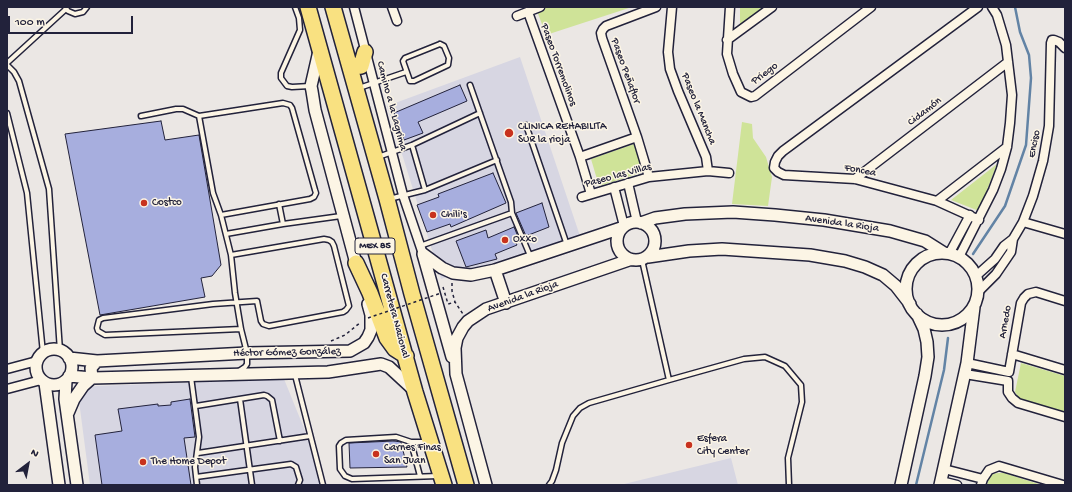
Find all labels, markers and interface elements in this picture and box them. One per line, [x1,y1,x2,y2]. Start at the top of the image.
scale bar [10,8,135,34]
text: 100 m [15,16,45,30]
street label: Paseo Torremolinos [537,22,579,108]
street label: Paseo Peñaflor [607,36,643,106]
street label: Camino a la Lagrima [373,60,409,152]
street label: Priego [749,60,781,88]
street label: Paseo la Mancha [678,71,718,147]
street label: Cidamón [905,95,945,129]
place label: CLINICA REHABILITA SUR la rioja [518,120,607,146]
marker: CLINICA REHABILITA SUR la rioja [503,127,515,139]
street label: Enciso [1026,129,1044,159]
street label: Paseo las Villas [583,161,653,191]
street label: Foncea [843,162,877,180]
place label: Costco [152,196,182,210]
marker: Costco [139,198,149,208]
place label: Chili's [441,208,467,222]
marker: Chili's [428,210,438,220]
street label: Avenida la Rioja [804,212,880,236]
place label: Oxxo [513,233,537,247]
marker: Oxxo [500,235,510,245]
road number: MEX 85 [355,238,395,254]
street label: Carretera Nacional [376,272,412,360]
street label: Avenida la Rioja [486,278,560,316]
street label: Arnedo [997,304,1015,340]
street label: Héctor Gómez González [233,345,341,361]
place label: Esfera City Center [697,432,749,458]
marker: Esfera City Center [684,440,694,450]
place label: Carnes Finas San Juan [384,441,441,467]
north arrow [8,444,48,484]
text: N [28,447,41,461]
marker: Carnes Finas San Juan [371,449,381,459]
place label: The Home Depot [151,455,226,469]
marker: The Home Depot [138,457,148,467]

